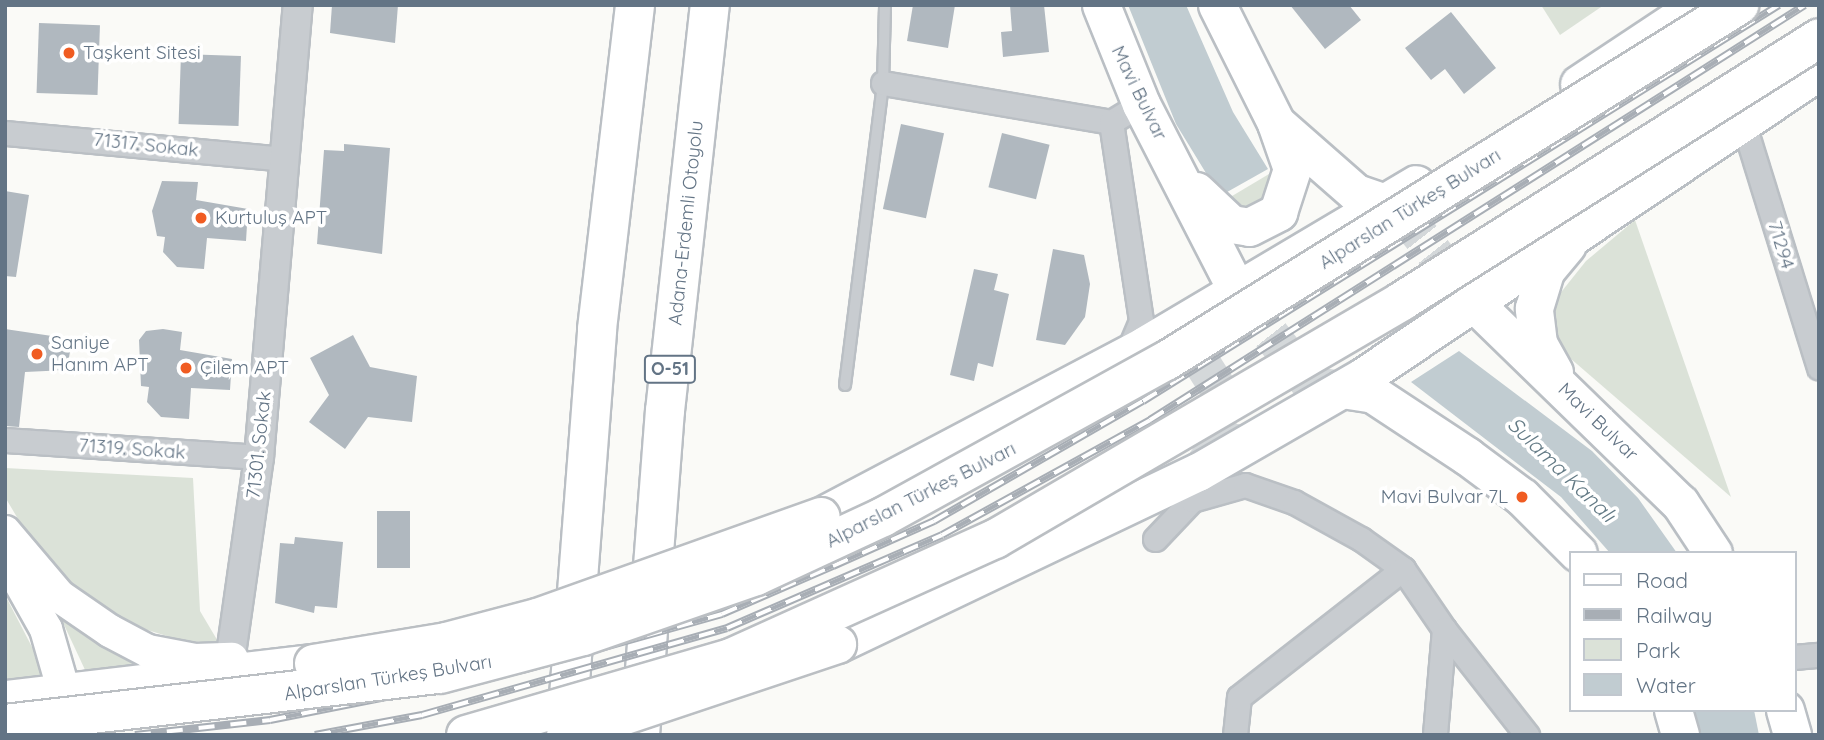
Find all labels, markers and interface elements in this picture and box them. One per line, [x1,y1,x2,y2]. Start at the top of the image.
place label: Taşkent Sitesi [83,42,201,64]
street label: Mavi Bulvar [1106,42,1172,144]
marker: Taşkent Sitesi [61,45,77,61]
street label: Adana-Erdemli Otoyolu [664,119,708,327]
street label: 71317. Sokak [92,128,200,162]
street label: Alparslan Türkeş Bulvarı [1315,144,1505,274]
place label: Kurtuluş APT [215,207,327,229]
marker: Kurtuluş APT [193,210,209,226]
street label: 71294 [1763,218,1799,272]
place label: Saniye Hanım APT [51,332,149,376]
marker: Saniye Hanım APT [29,346,45,362]
road number: O-51 [644,354,696,384]
place label: Çilem APT [200,357,289,379]
marker: Çilem APT [178,360,194,376]
street label: Mavi Bulvar [1553,378,1643,466]
street label: 71301. Sokak [242,390,276,500]
water label: Sulama Kanalı [1503,411,1621,527]
street label: 71319. Sokak [78,434,186,464]
street label: Alparslan Türkeş Bulvarı [822,437,1020,553]
place label: Mavi Bulvar 7L [1381,486,1508,508]
marker: Mavi Bulvar 7L [1514,489,1530,505]
legend [1568,551,1796,712]
text: Road [1636,567,1688,593]
text: Railway [1636,602,1712,628]
text: Park [1636,637,1680,663]
street label: Alparslan Türkeş Bulvarı [283,650,493,706]
text: Water [1636,672,1696,698]

